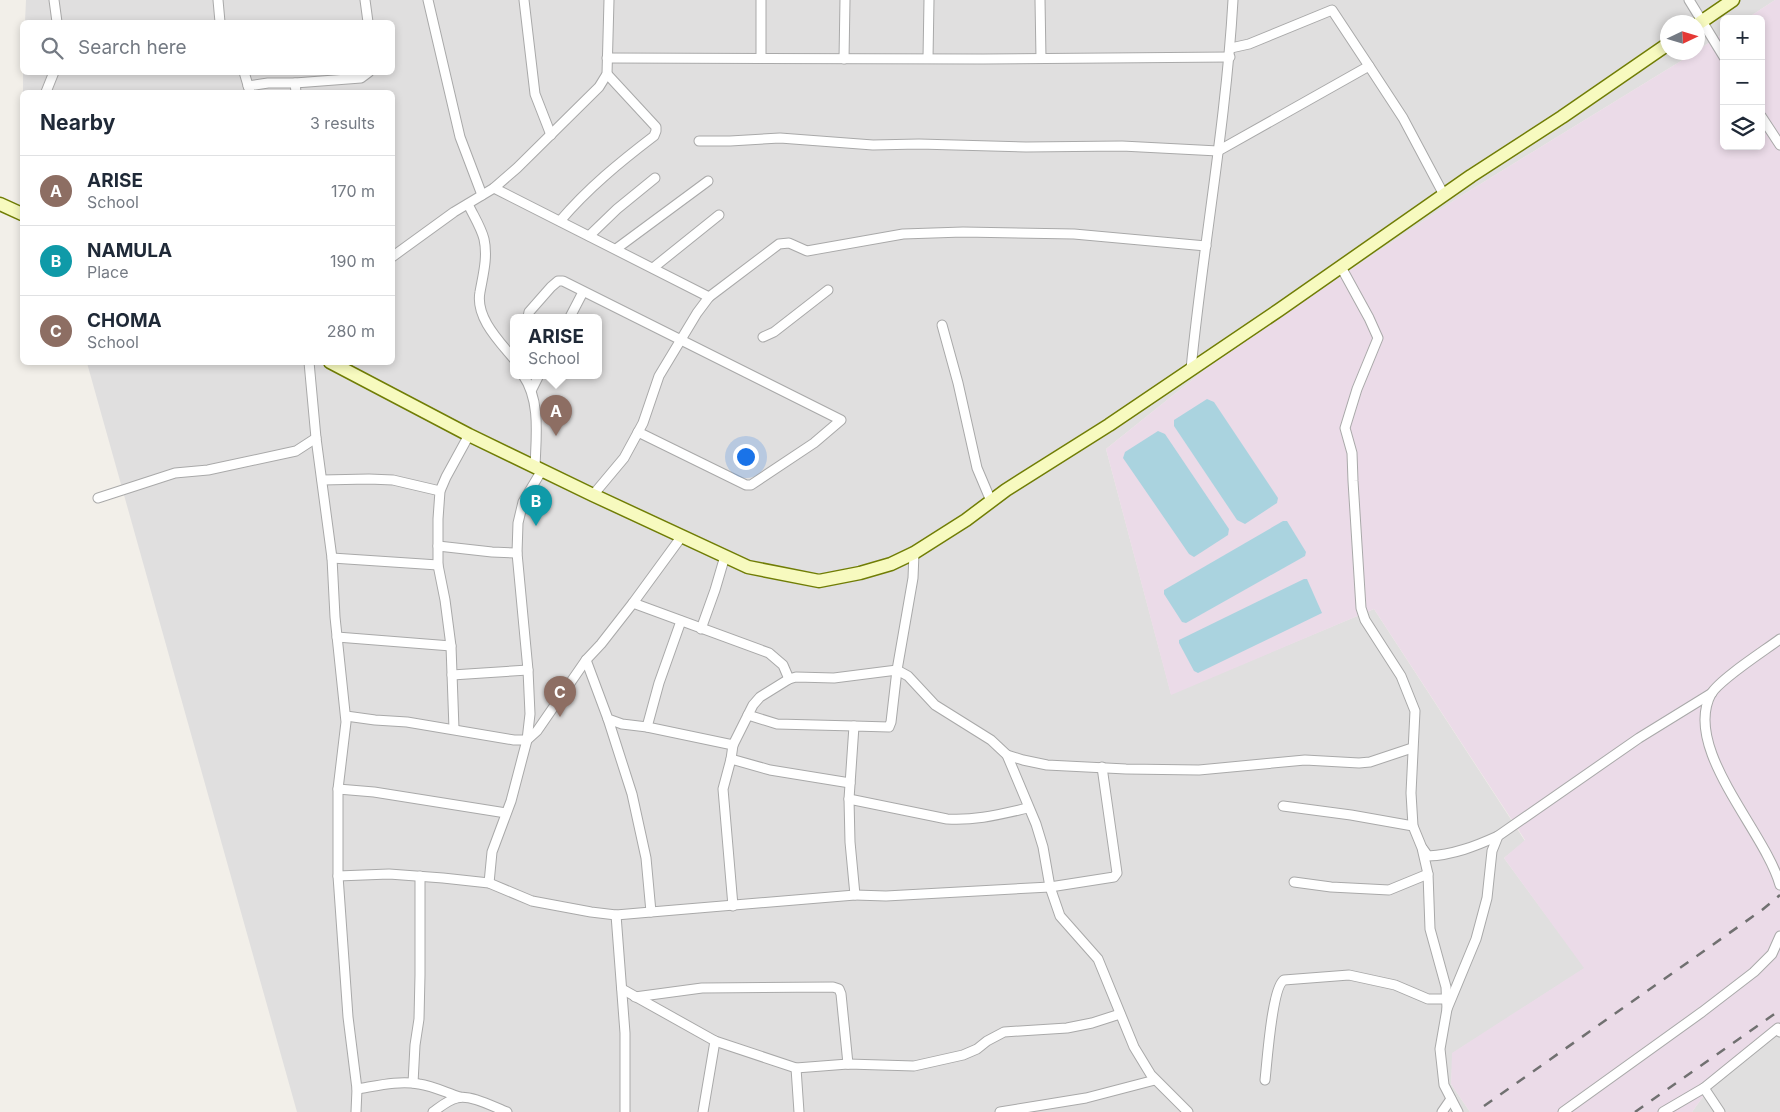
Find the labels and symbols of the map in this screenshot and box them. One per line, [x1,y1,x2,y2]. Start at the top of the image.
north arrow [1660,15,1705,60]
pin: A [540,395,572,436]
your location [733,444,759,470]
pin: B [520,485,552,526]
pin: C [544,676,576,717]

